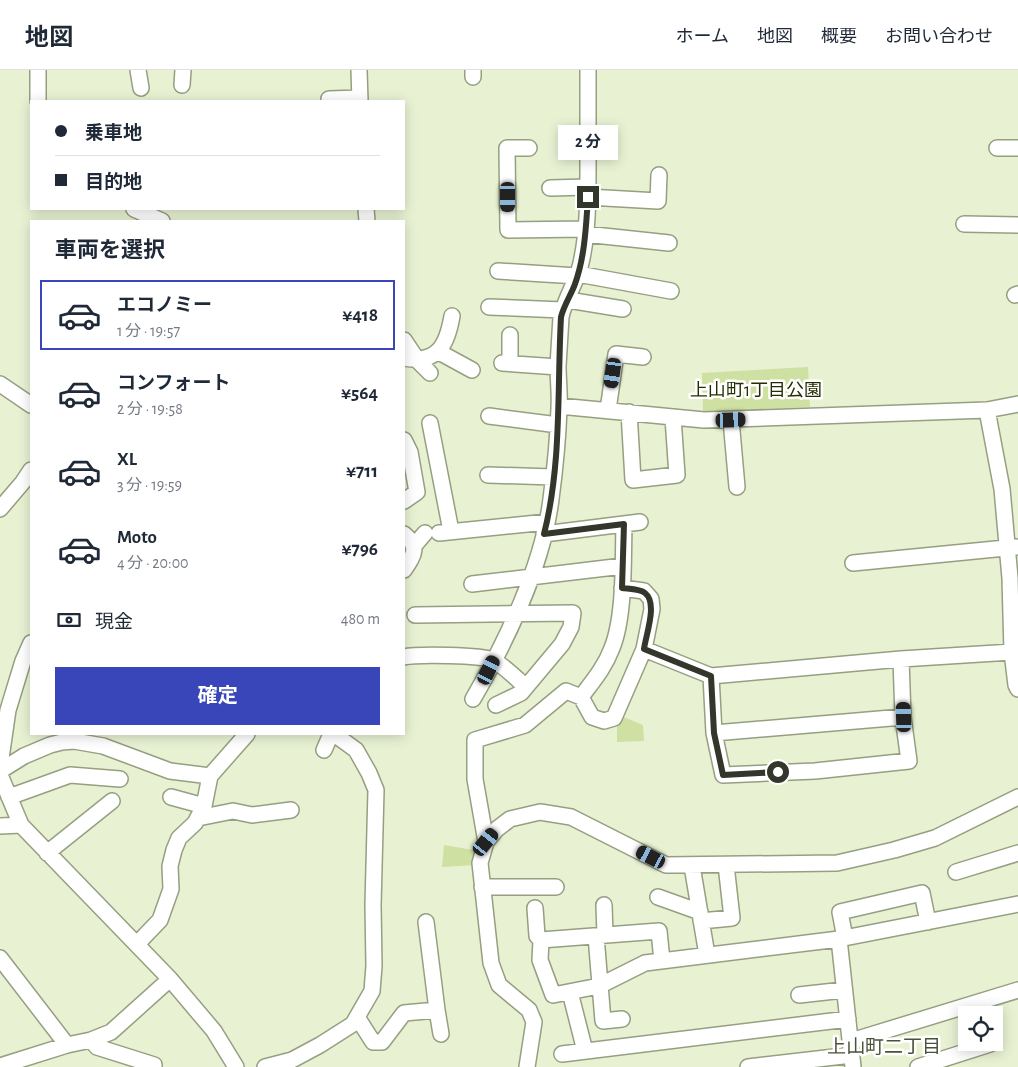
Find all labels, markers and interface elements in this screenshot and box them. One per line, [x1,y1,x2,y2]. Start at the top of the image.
text: 地図 [25,26,73,50]
text: ホーム [676,28,729,46]
text: 地図 [757,28,793,46]
text: 概要 [821,28,857,46]
text: お問い合わせ [885,28,993,46]
text: 乗車地 [85,124,142,143]
callout: 2 分 [558,124,618,160]
text: 2 分 [575,134,601,150]
text: 目的地 [85,173,142,192]
car [500,182,515,212]
route end [577,186,599,208]
text: 車両を選択 [55,239,165,261]
icon: car [57,293,102,338]
text: エコノミー [117,296,212,315]
text: ¥418 [342,306,378,325]
text: 1 分 · 19:57 [117,323,180,339]
car [603,357,622,389]
icon: car [57,371,102,416]
text: コンフォート [117,374,230,393]
park label: 上山町1丁目公園 [690,381,822,400]
text: ¥564 [341,384,378,403]
text: 2 分 · 19:58 [117,401,183,417]
car [715,412,746,428]
icon: car [57,449,102,494]
text: XL [117,450,137,469]
text: ¥711 [346,462,378,481]
text: 3 分 · 19:59 [117,477,182,493]
icon: car [57,527,102,572]
text: Moto [117,528,157,547]
text: ¥796 [341,540,378,559]
text: 4 分 · 20:00 [117,555,189,571]
icon: cash [55,606,83,634]
text: 480 m [341,611,380,627]
text: 現金 [95,613,133,632]
car [475,653,502,687]
button: 確定 [55,667,380,725]
car [895,702,912,732]
route start [767,761,789,783]
car [470,826,501,858]
car [634,844,667,870]
map controls [958,1006,1003,1051]
button: locate [958,1006,1003,1051]
district label: 上山町二丁目 [827,1037,941,1057]

